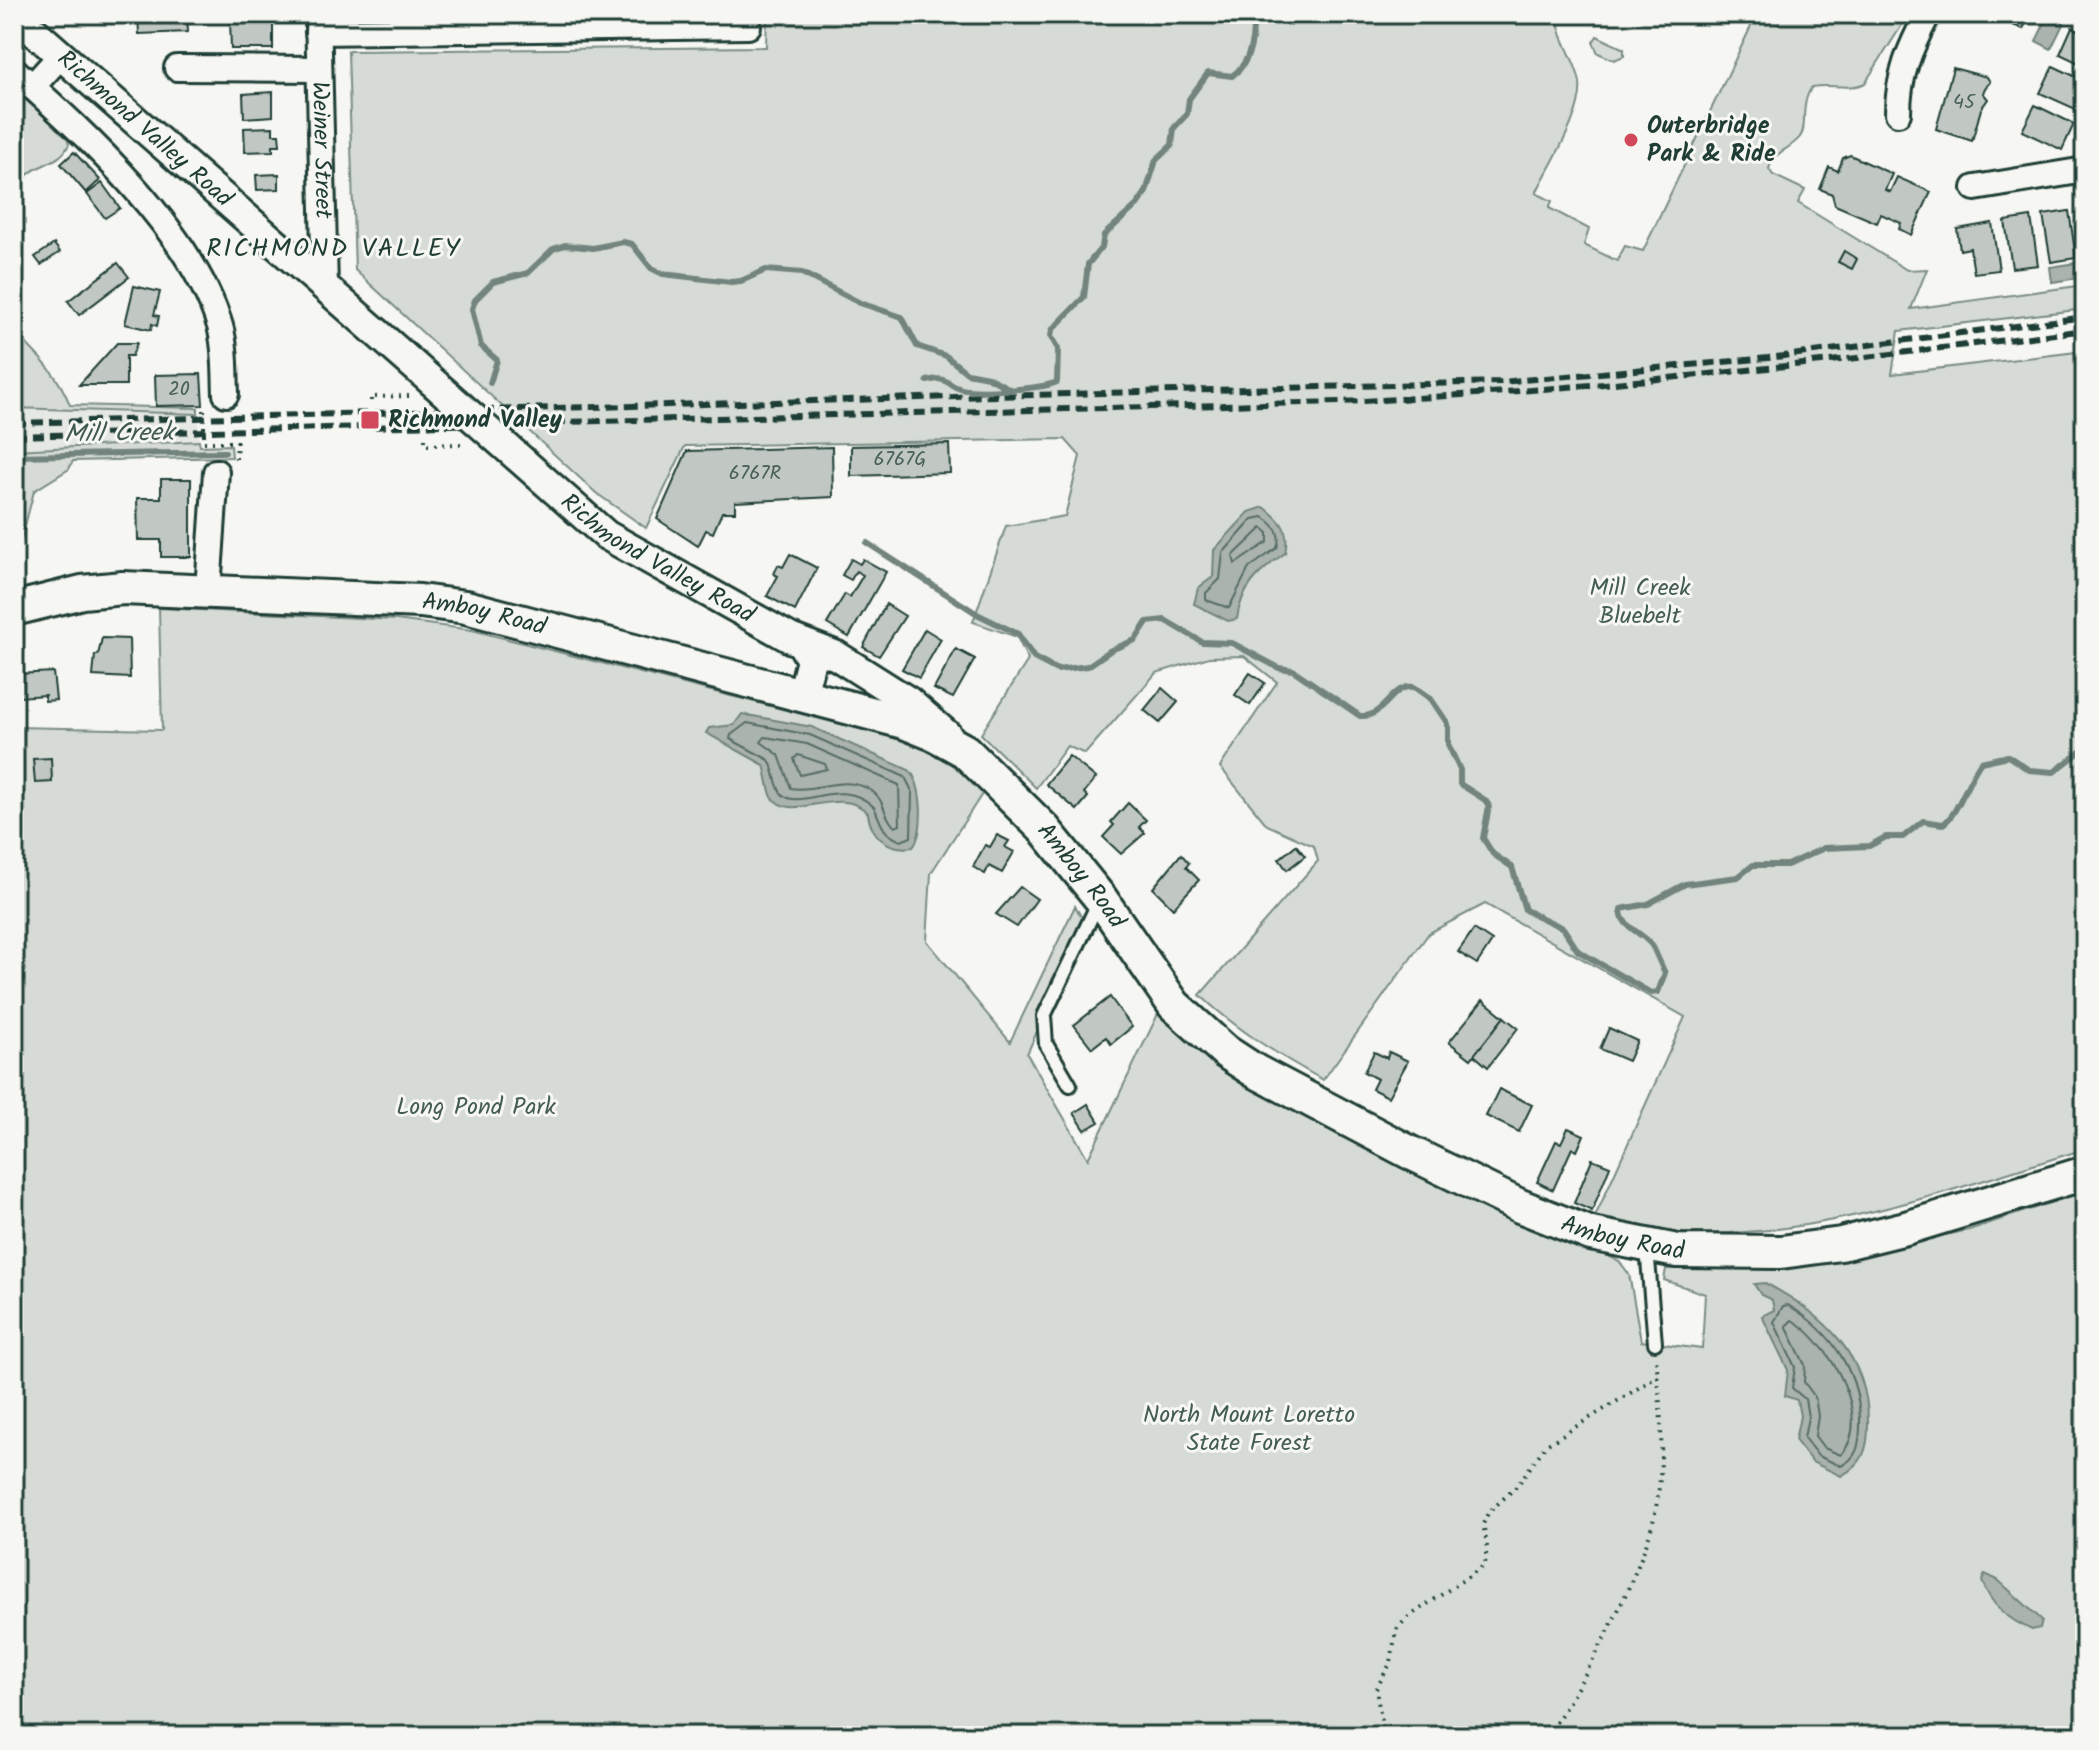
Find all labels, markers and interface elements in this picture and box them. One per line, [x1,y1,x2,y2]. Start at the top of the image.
street label: Richmond Valley Road [48,40,242,218]
street label: Weiner Street [300,81,343,220]
house number: 45 [1953,87,1976,119]
place label: Outerbridge Park & Ride [1647,107,1776,174]
marker: Outerbridge Park & Ride [1622,131,1640,149]
district label: RICHMOND VALLEY [206,228,462,270]
house number: 20 [168,374,190,406]
place label: Richmond Valley [388,401,562,440]
marker: Richmond Valley [359,409,381,431]
water label: Mill Creek [64,412,178,456]
house number: 6767G [874,444,926,476]
house number: 6767R [729,458,781,490]
street label: Richmond Valley Road [551,484,763,634]
park label: Mill Creek Bluebelt [1589,569,1691,636]
street label: Amboy Road [420,582,551,647]
street label: Amboy Road [1027,814,1136,938]
park label: Long Pond Park [396,1088,557,1127]
street label: Amboy Road [1555,1204,1686,1271]
park label: North Mount Loretto State Forest [1143,1396,1355,1463]

